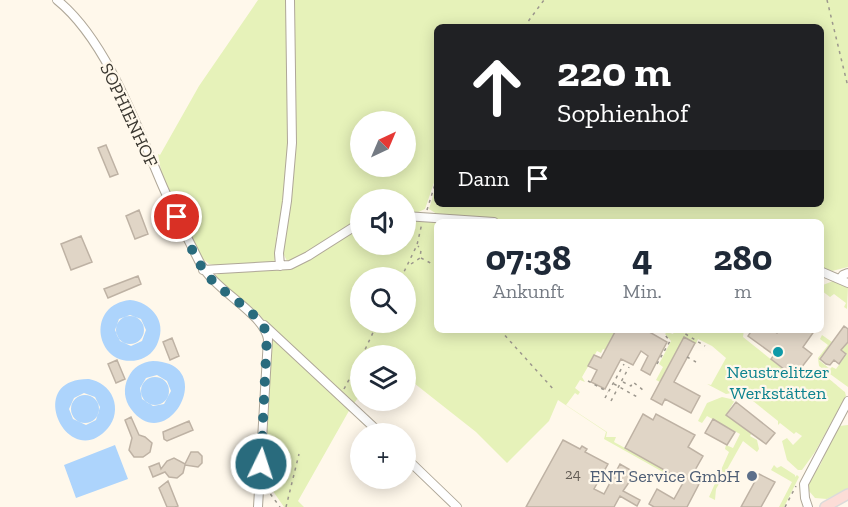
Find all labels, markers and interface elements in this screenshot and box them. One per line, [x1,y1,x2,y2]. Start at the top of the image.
text: 220 m [557,46,671,97]
icon: ahead [458,48,536,126]
street label: SOPHIENHOF [95,59,163,171]
text: Sophienhof [557,97,689,129]
north arrow [350,111,416,177]
map controls [350,111,416,489]
icon: arrive [521,162,554,195]
text: Dann [458,165,509,192]
button: sound [350,189,416,255]
pin [151,191,202,242]
icon: arrive [160,200,193,233]
text: 07:38 [485,236,571,279]
text: 4 [632,236,653,279]
text: 280 [713,236,773,279]
button: search [350,267,416,333]
text: Ankunft [493,279,564,303]
text: Min. [623,279,662,303]
text: m [734,279,752,303]
button: layers [350,345,416,411]
marker: Neustrelitzer Werkstätten [771,345,785,359]
place label: Neustrelitzer Werkstätten [727,361,829,404]
button: + [350,423,416,489]
position arrow [229,432,293,496]
house number: 24 [565,465,581,483]
place label: ENT Service GmbH [590,465,740,487]
marker: ENT Service GmbH [745,469,759,483]

